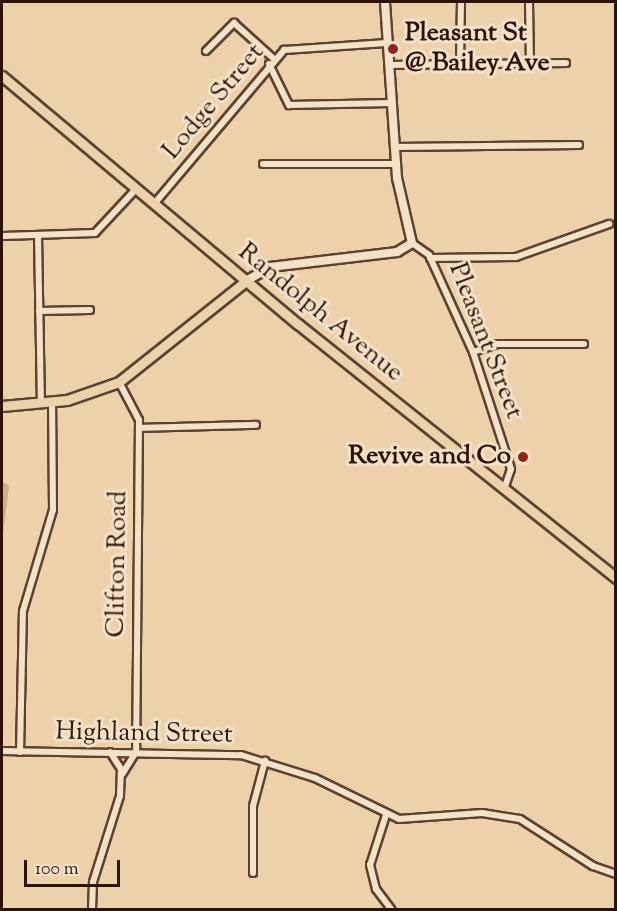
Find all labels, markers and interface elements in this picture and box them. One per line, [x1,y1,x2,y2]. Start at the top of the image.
place label: Pleasant St @ Bailey Ave [405,18,550,80]
street label: Lodge Street [157,38,271,166]
marker: Pleasant St @ Bailey Ave [386,42,400,56]
street label: Randolph Avenue [231,237,409,389]
street label: Pleasant Street [441,259,529,423]
place label: Revive and Co [348,441,511,473]
marker: Revive and Co [516,450,530,464]
street label: Clifton Road [101,490,135,638]
street label: Highland Street [55,717,233,751]
scale bar [27,848,123,886]
text: 100 m [35,857,79,883]

